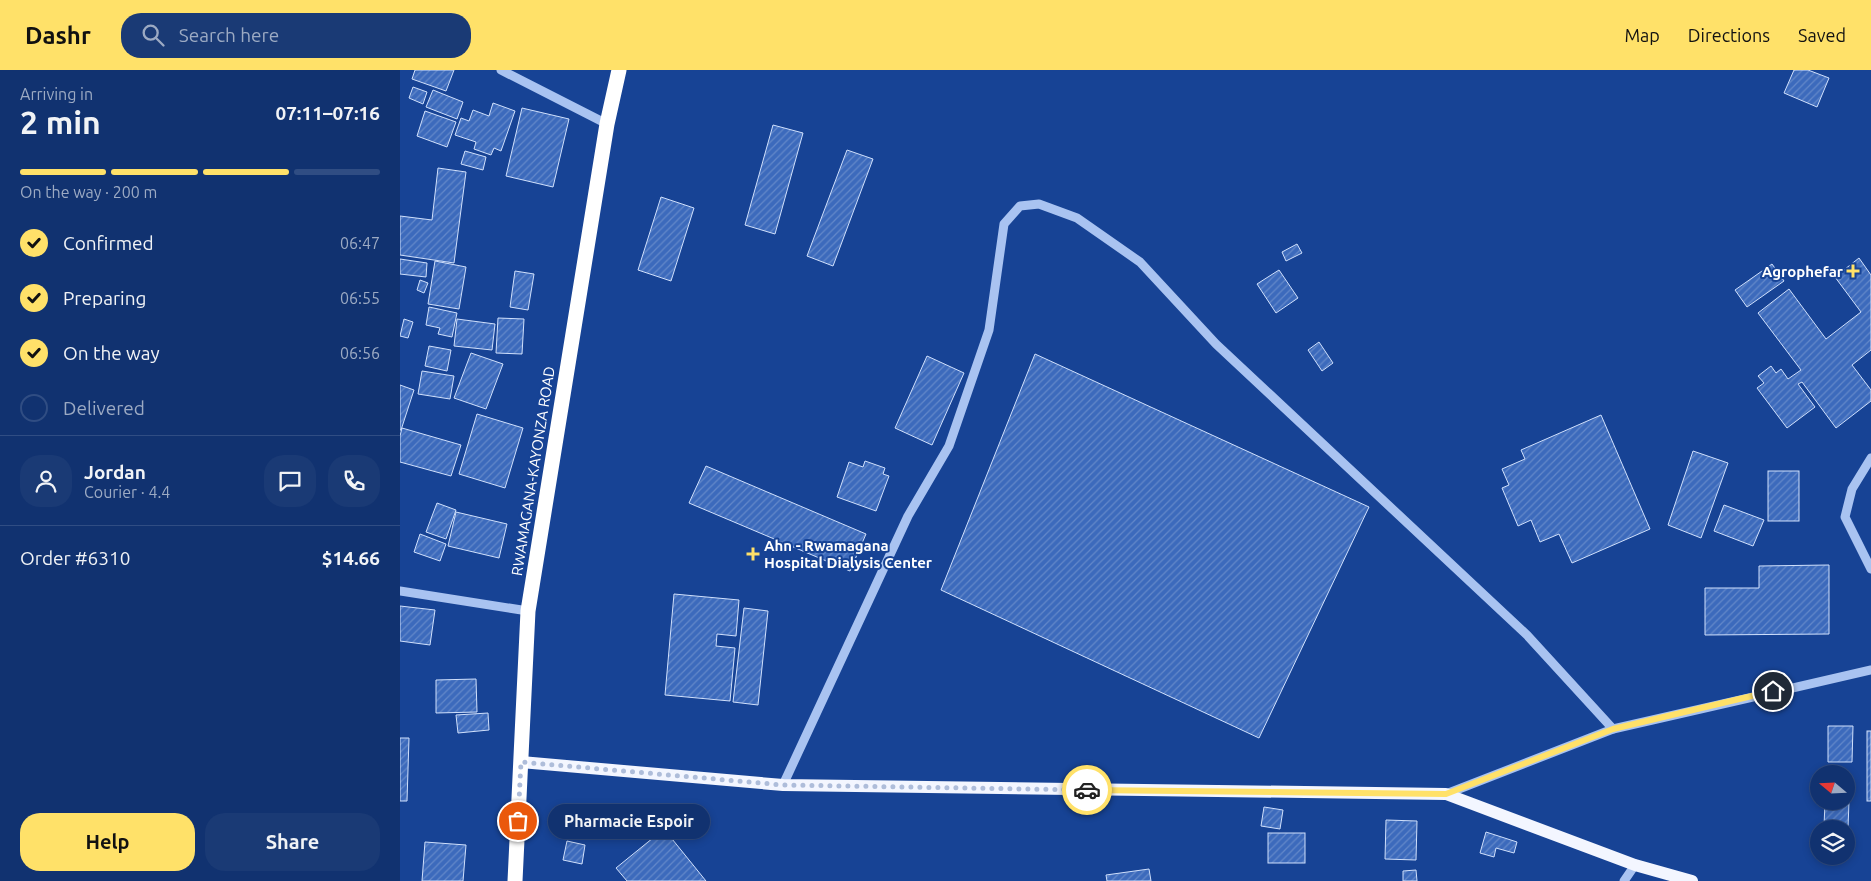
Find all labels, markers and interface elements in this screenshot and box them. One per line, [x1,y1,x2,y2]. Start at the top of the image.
search box [121,13,471,58]
icon: search [139,21,167,49]
text: Dashr [25,22,91,49]
text: Search here [179,24,279,46]
text: Map [1624,25,1660,45]
text: Directions [1688,25,1770,45]
text: Saved [1798,25,1846,45]
text: Arriving in [20,85,93,103]
text: 07:11–07:16 [275,102,380,124]
text: 2 min [20,104,101,140]
text: On the way · 200 m [20,183,157,201]
icon: check [20,229,48,257]
text: Confirmed [63,232,154,254]
text: 06:47 [340,234,380,252]
place label: Agrophefar [1762,263,1844,280]
marker: Agrophefar [1847,265,1859,277]
icon: check [20,284,48,312]
text: Preparing [63,287,147,309]
text: 06:55 [340,289,380,307]
icon: check [20,339,48,367]
text: On the way [63,342,160,364]
text: 06:56 [340,344,380,362]
street label: RWAMAGANA-KAYONZA ROAD [508,365,558,577]
text: Delivered [63,397,145,419]
button: person [20,455,72,507]
button: chat [264,455,316,507]
button: phone [328,455,380,507]
text: Jordan [84,461,146,483]
text: Courier · 4.4 [84,483,170,501]
place label: Ahn - Rwamagana Hospital Dialysis Center [764,537,933,571]
text: Order #6310 [20,547,130,569]
text: $14.66 [322,547,380,569]
marker: Ahn - Rwamagana Hospital Dialysis Center [746,547,760,561]
pin [1752,670,1794,712]
icon: home [1759,677,1787,705]
courier [1062,765,1112,815]
north arrow [1810,765,1855,810]
map controls [1810,765,1855,865]
icon: car [1073,776,1101,804]
pin [497,800,539,842]
callout: Pharmacie Espoir [548,804,710,838]
icon: bag [504,807,532,835]
text: Pharmacie Espoir [564,812,694,830]
button: Help [20,813,195,871]
button: Share [205,813,380,871]
button: layers [1810,820,1855,865]

